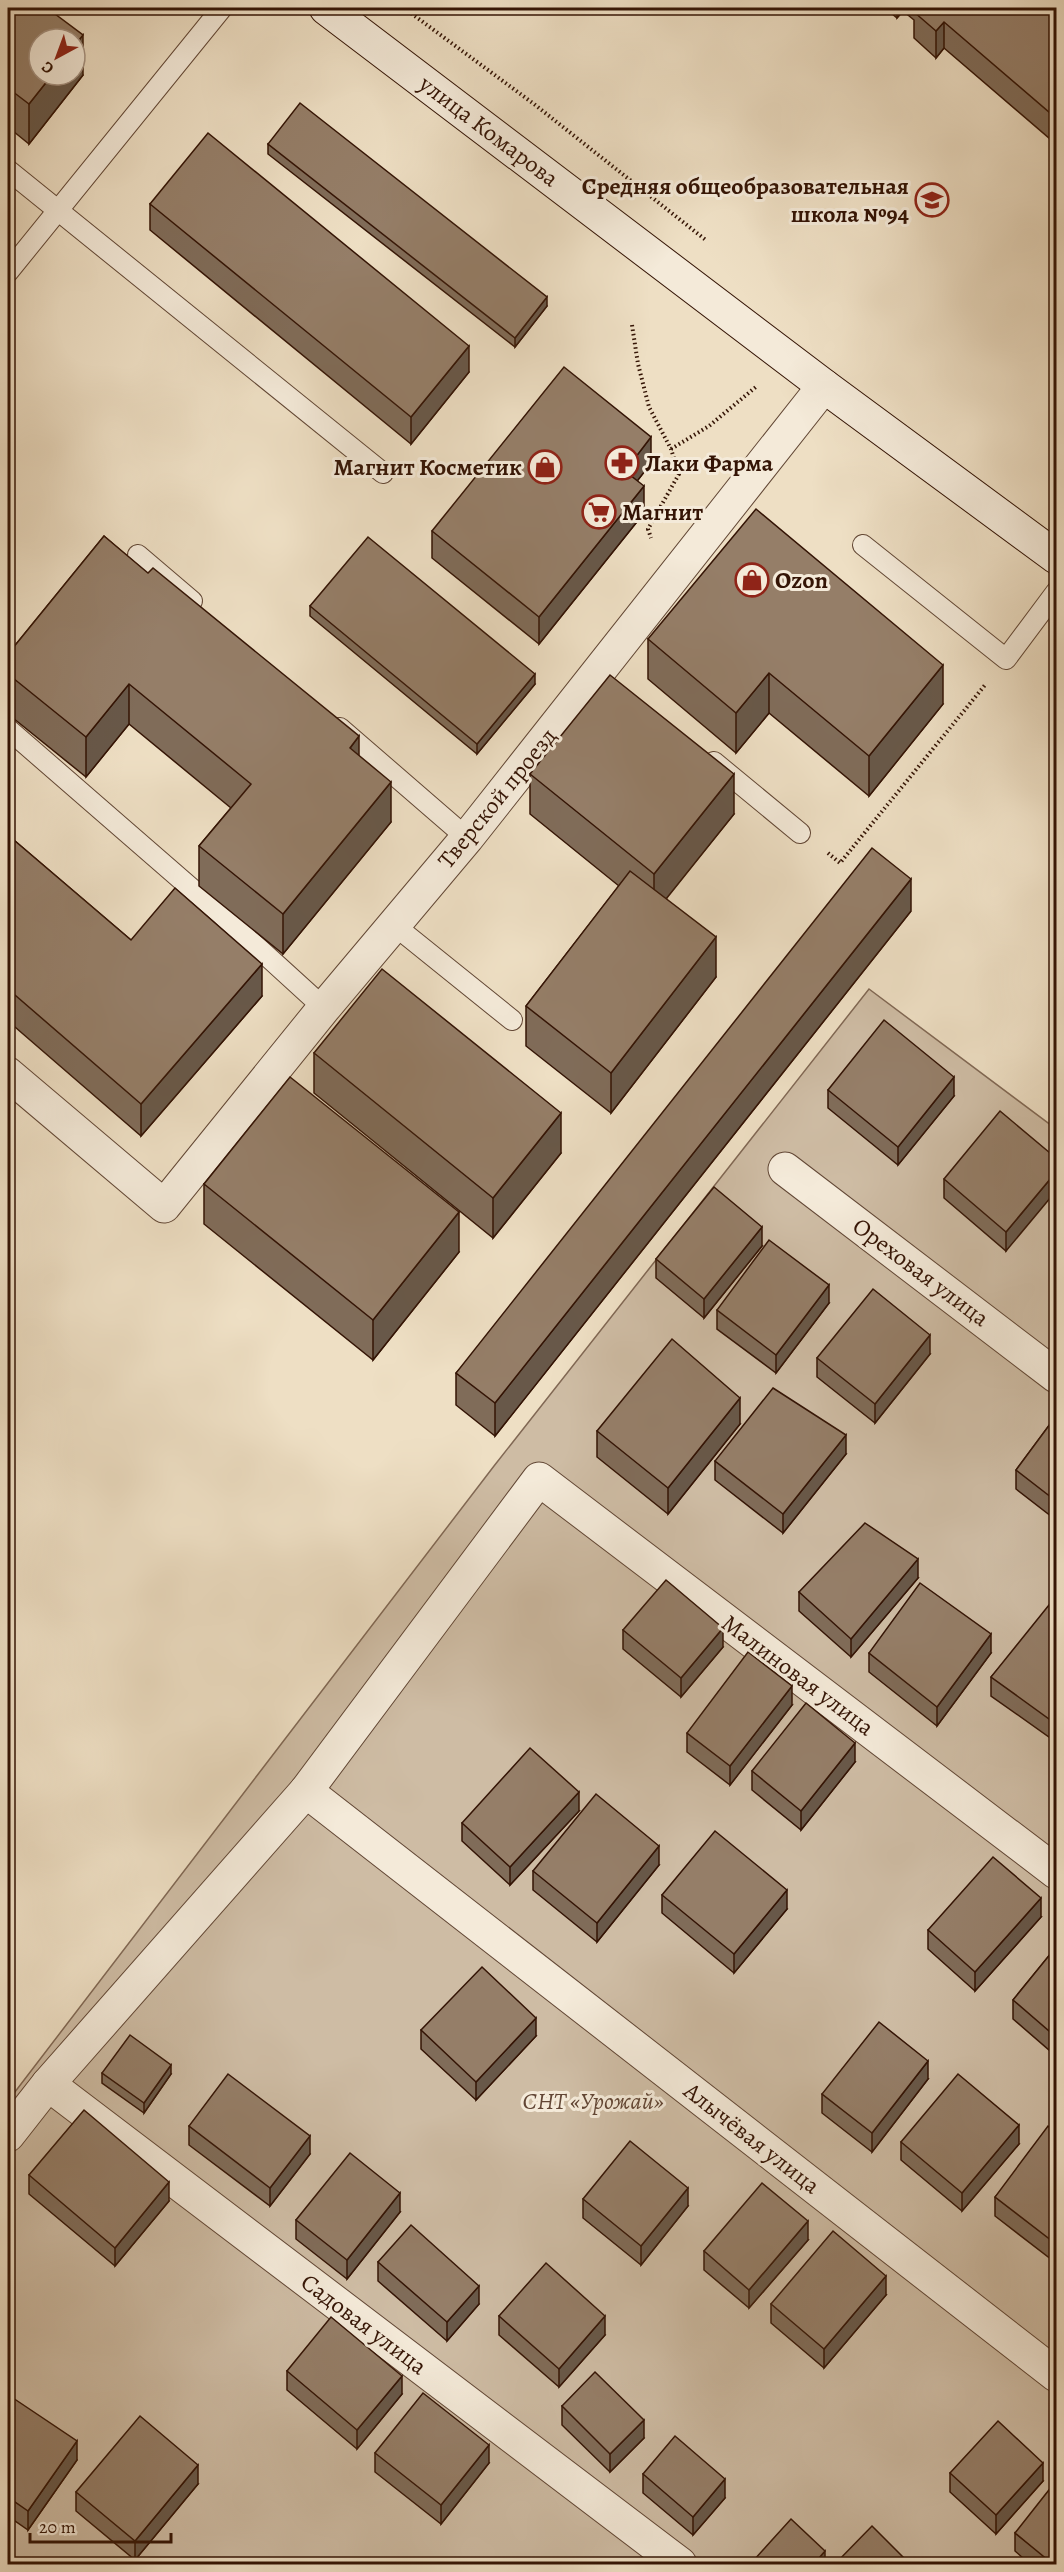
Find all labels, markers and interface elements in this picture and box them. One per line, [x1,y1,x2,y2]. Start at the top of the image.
north arrow [27,27,87,87]
text: С [37,56,59,79]
street label: улица Комарова [412,67,565,194]
place label: Средняя общеобразовательная школа №94 [582,170,909,230]
school or university icon: Средняя общеобразовательная школа №94 [914,182,950,218]
pharmacy icon: Лаки Фарма [604,445,640,481]
place label: Лаки Фарма [645,447,774,479]
shop icon: Магнит Косметик [527,449,563,485]
place label: Магнит Косметик [334,451,522,483]
supermarket icon: Магнит [581,494,617,530]
place label: Магнит [622,496,703,528]
shop icon: Ozon [734,562,770,598]
place label: Ozon [775,564,829,596]
street label: Тверской проезд [430,721,564,875]
street label: Ореховая улица [846,1210,996,1334]
street label: Малиновая улица [715,1607,881,1743]
street label: Алычёвая улица [677,2074,827,2201]
park label: СНТ «Урожай» [522,2085,664,2117]
street label: Садовая улица [294,2266,434,2382]
scale bar [30,2506,171,2544]
text: 20 m [39,2515,76,2539]

